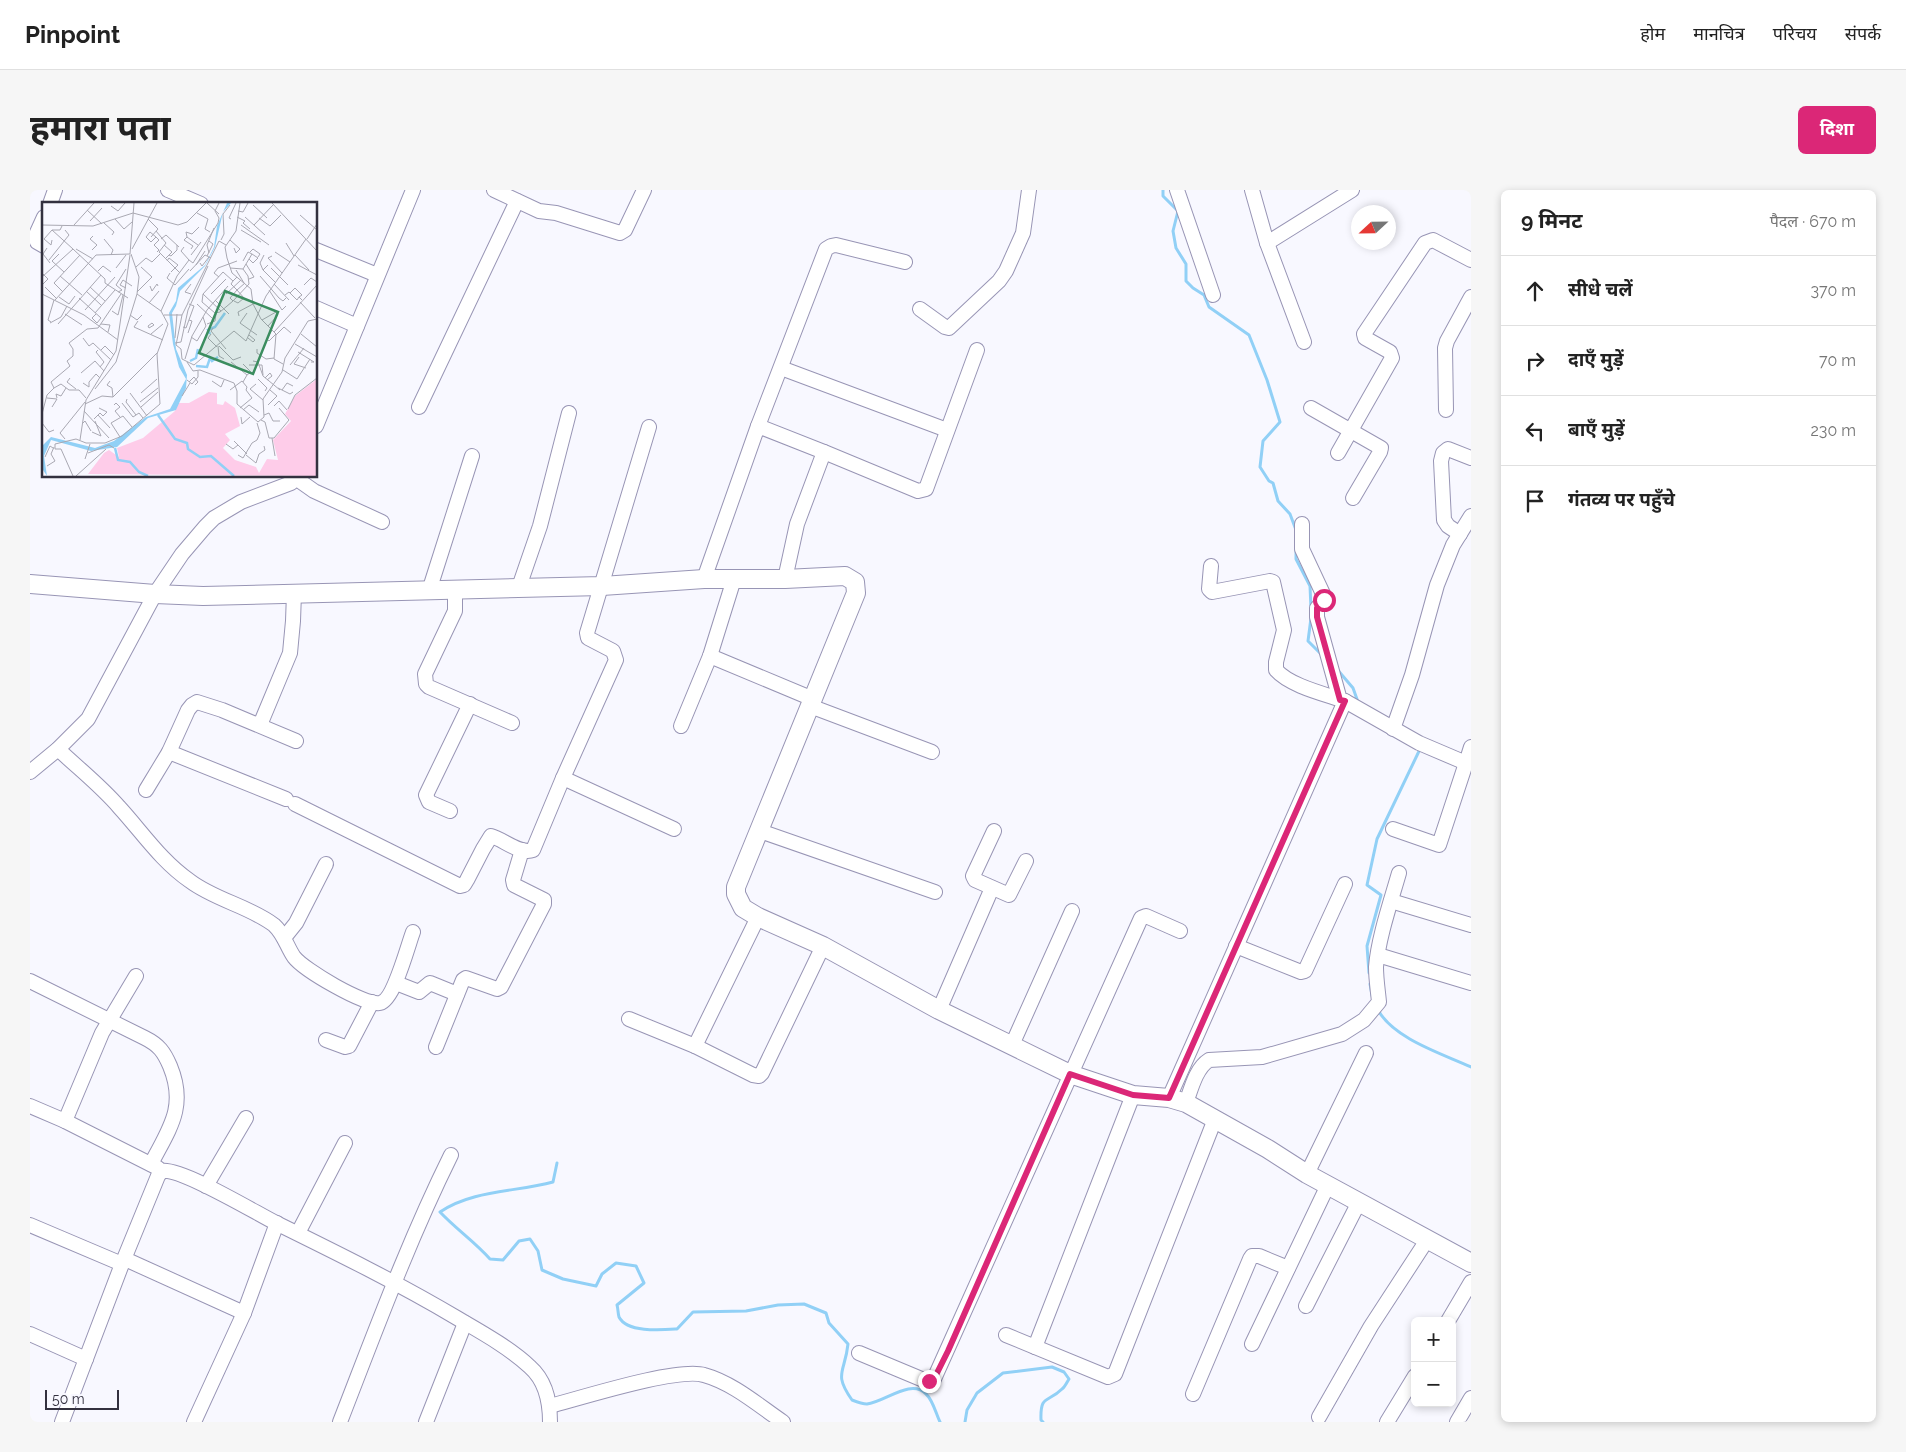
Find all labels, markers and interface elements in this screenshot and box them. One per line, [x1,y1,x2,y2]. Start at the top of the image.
text: Pinpoint [25,20,120,49]
text: होम [1640,23,1665,44]
text: मानचित्र [1693,23,1745,44]
text: परिचय [1773,23,1817,44]
text: संपर्क [1845,23,1881,44]
button: दिशा [1798,106,1876,154]
text: हमारा पता [30,107,171,148]
inset map [42,202,318,478]
north arrow [1351,205,1396,250]
text: 9 मिनट [1521,208,1583,233]
text: पैदल · 670 m [1770,212,1856,231]
icon: ahead [1521,277,1549,305]
text: सीधे चलें [1568,278,1632,300]
text: 370 m [1810,281,1856,300]
icon: right [1521,347,1549,375]
text: दाएँ मुड़ें [1568,348,1624,370]
text: 70 m [1819,351,1856,370]
icon: left [1521,417,1549,445]
text: बाएँ मुड़ें [1568,418,1625,440]
text: 230 m [1811,421,1856,440]
icon: arrive [1521,487,1549,515]
text: गंतव्य पर पहुँचे [1568,488,1675,510]
route start [1313,589,1336,612]
map controls [1411,1317,1456,1407]
button: + [1411,1317,1456,1362]
button: − [1411,1362,1456,1407]
route end [918,1370,941,1393]
scale bar [45,1387,119,1410]
text: 50 m [52,1391,85,1407]

